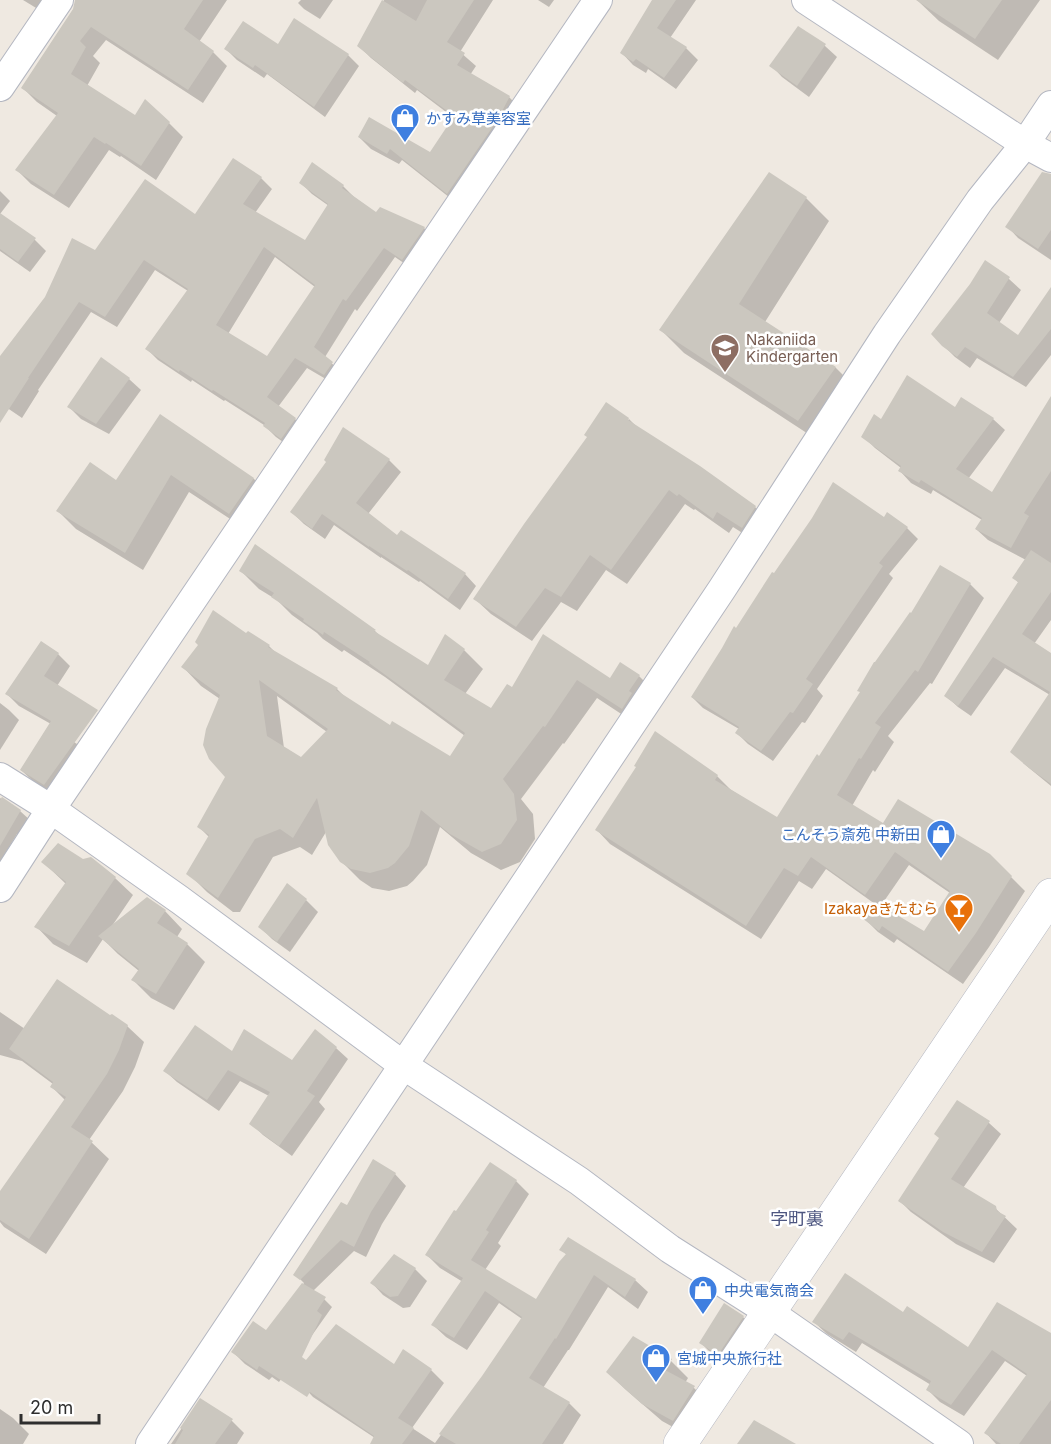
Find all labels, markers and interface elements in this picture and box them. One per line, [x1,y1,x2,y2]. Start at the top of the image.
shop icon: かすみ草美容室 [389,102,421,144]
place label: かすみ草美容室 [426,109,531,128]
place label: Nakaniida Kindergarten [746,330,838,366]
school or university icon: Nakaniida Kindergarten [709,332,741,374]
shop icon: こんそう斎苑 中新田 [925,818,957,860]
place label: こんそう斎苑 中新田 [781,825,920,844]
bar icon: Izakayaきたむら [943,892,975,934]
place label: Izakayaきたむら [824,899,938,918]
district label: 字町裏 [770,1208,824,1229]
shop icon: 中央電気商会 [687,1274,719,1316]
place label: 中央電気商会 [724,1281,814,1300]
shop icon: 宮城中央旅行社 [640,1342,672,1384]
place label: 宮城中央旅行社 [677,1349,782,1368]
scale bar [21,1387,99,1425]
text: 20 m [30,1397,73,1418]

